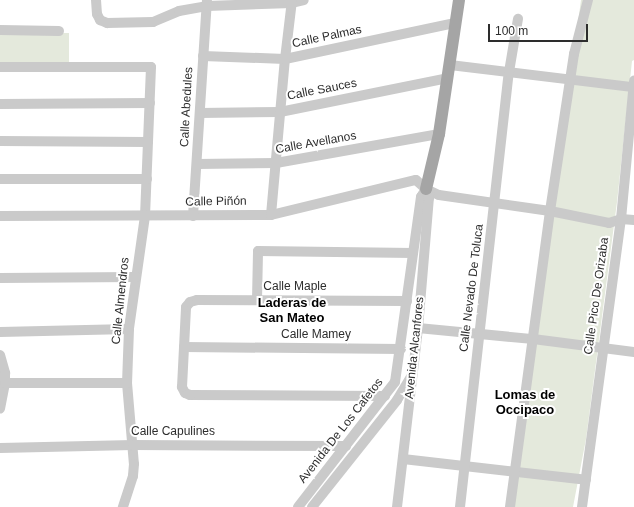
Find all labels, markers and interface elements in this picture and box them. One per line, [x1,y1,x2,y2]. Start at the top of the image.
scale bar [490,16,590,42]
street label: Calle Palmas [291,23,363,51]
text: 100 m [495,24,528,38]
street label: Calle Abedules [178,66,196,148]
street label: Calle Sauces [286,76,358,104]
street label: Calle Avellanos [274,129,358,157]
street label: Calle Piñón [185,194,247,210]
street label: Calle Nevado De Toluca [457,223,487,353]
street label: Calle Pico De Orizaba [582,237,612,355]
street label: Calle Almendros [109,256,133,346]
street label: Calle Maple [263,280,327,294]
district label: Laderas de San Mateo [258,296,326,327]
street label: Avenida Alcanfores [402,296,428,400]
street label: Calle Mamey [281,328,351,342]
street label: Avenida De Los Cafetos [296,376,386,486]
district label: Lomas de Occipaco [495,388,555,419]
street label: Calle Capulines [131,425,215,439]

